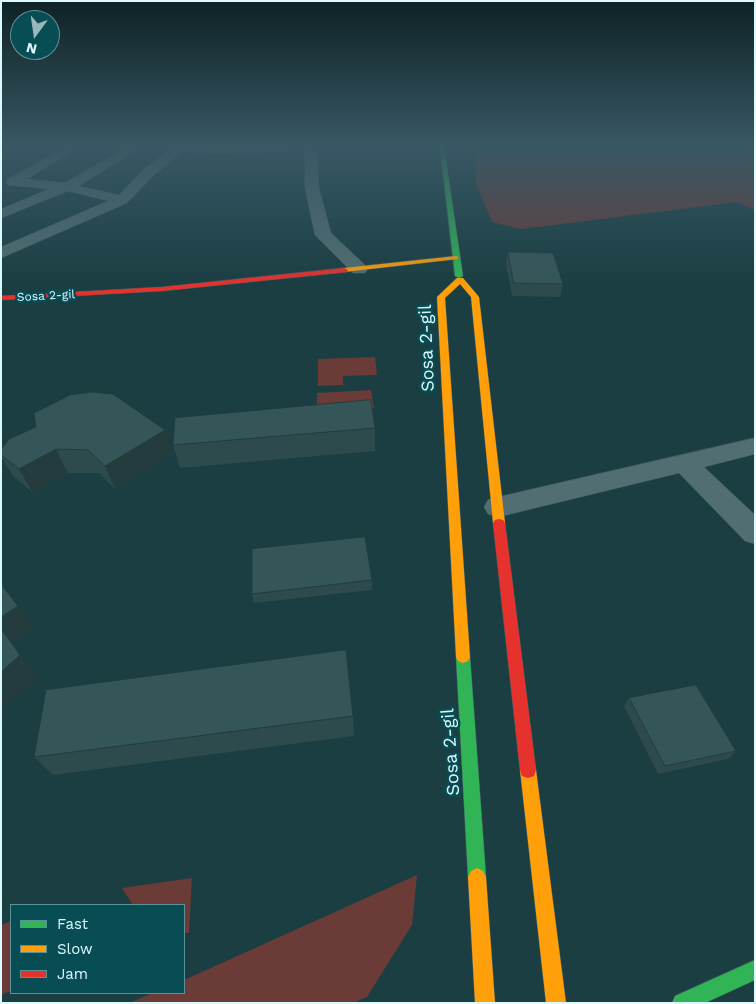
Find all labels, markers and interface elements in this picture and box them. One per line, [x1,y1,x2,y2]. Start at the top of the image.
north arrow [10,10,60,60]
text: N [25,40,39,58]
street label: Sosa 2-gil [17,287,75,305]
street label: Sosa 2-gil [415,304,439,392]
street label: Sosa 2-gil [437,708,465,796]
legend [10,904,185,994]
text: Fast [57,915,88,933]
text: Slow [57,940,93,958]
text: Jam [57,965,88,983]

